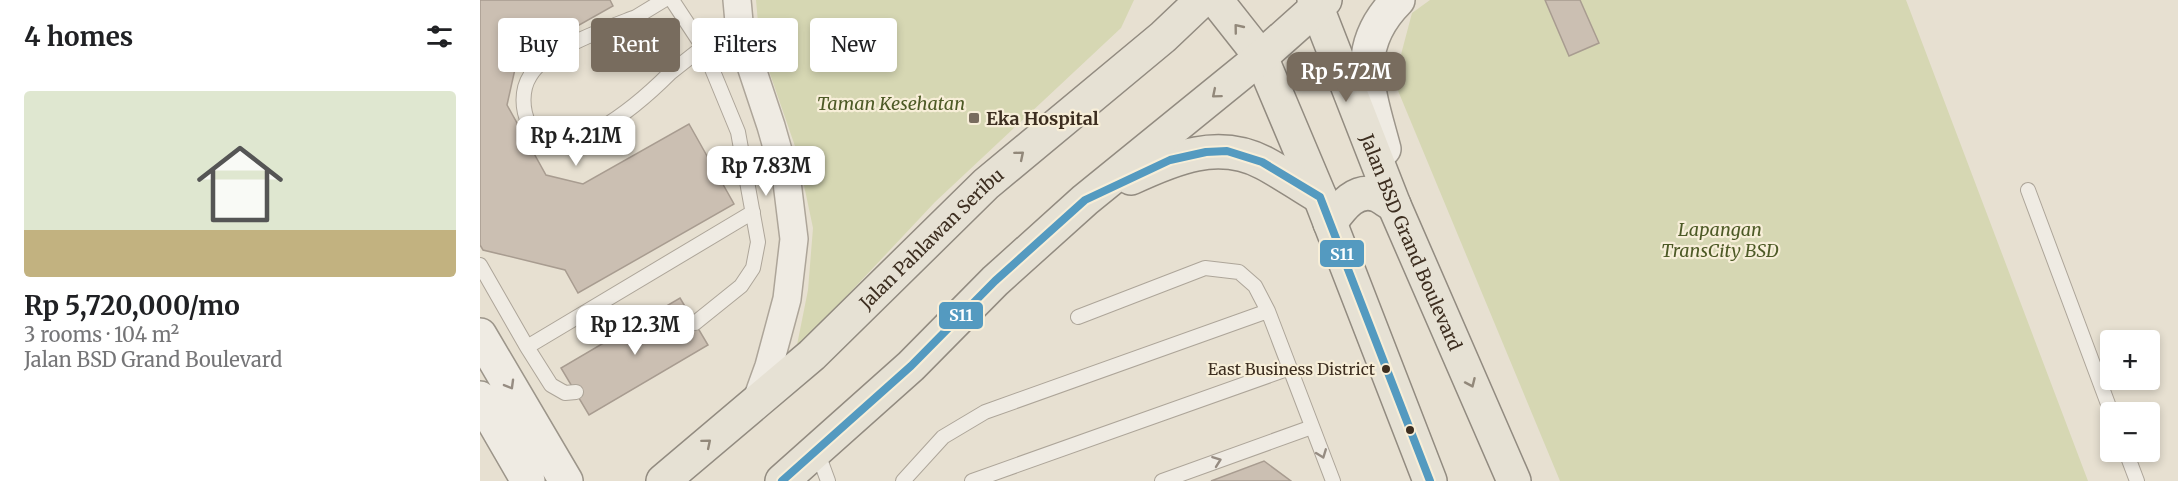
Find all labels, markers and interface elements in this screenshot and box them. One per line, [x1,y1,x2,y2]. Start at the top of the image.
chip: Buy [498,18,579,72]
chip: Rent [591,18,680,72]
chip: Filters [692,18,798,72]
chip: New [810,18,897,72]
text: 4 homes [24,20,133,53]
icon: filters [423,20,456,53]
one-way arrow [1235,24,1246,35]
pin: Rp 5.72M [1284,52,1408,103]
text: Rp 5.72M [1301,59,1391,84]
one-way arrow [1212,87,1223,98]
park label: Taman Kesehatan [817,92,965,115]
place label: Eka Hospital [986,107,1099,130]
marker: Eka Hospital [967,111,981,125]
pin: Rp 4.21M [514,116,638,167]
text: Rp 4.21M [530,123,622,148]
icon: home [186,130,294,238]
street label: Jalan BSD Grand Boulevard [1356,130,1467,354]
pin: Rp 7.83M [704,146,828,197]
one-way arrow [1013,151,1024,162]
text: Rp 7.83M [721,153,811,178]
street label: Jalan Pahlawan Seribu [854,163,1008,314]
park label: Lapangan TransCity BSD [1661,218,1779,262]
line badge: S11 [1319,239,1365,268]
text: S11 [1330,244,1354,264]
text: Rp 5,720,000/mo [24,289,240,322]
line badge: S11 [938,301,984,330]
pin: Rp 12.3M [573,305,697,356]
text: S11 [949,305,973,325]
text: Rp 12.3M [590,312,680,337]
text: 3 rooms · 104 m² [24,322,179,347]
map controls [2100,330,2160,462]
button: + [2100,330,2160,390]
text: Jalan BSD Grand Boulevard [24,347,282,372]
place label: East Business District [1208,359,1376,379]
marker: East Business District [1380,363,1392,375]
one-way arrow [1464,377,1476,388]
one-way arrow [502,379,514,389]
button: − [2100,402,2160,462]
unlabelled marker [1404,424,1416,436]
one-way arrow [700,439,711,450]
one-way arrow [1315,448,1328,459]
one-way arrow [1211,456,1222,469]

